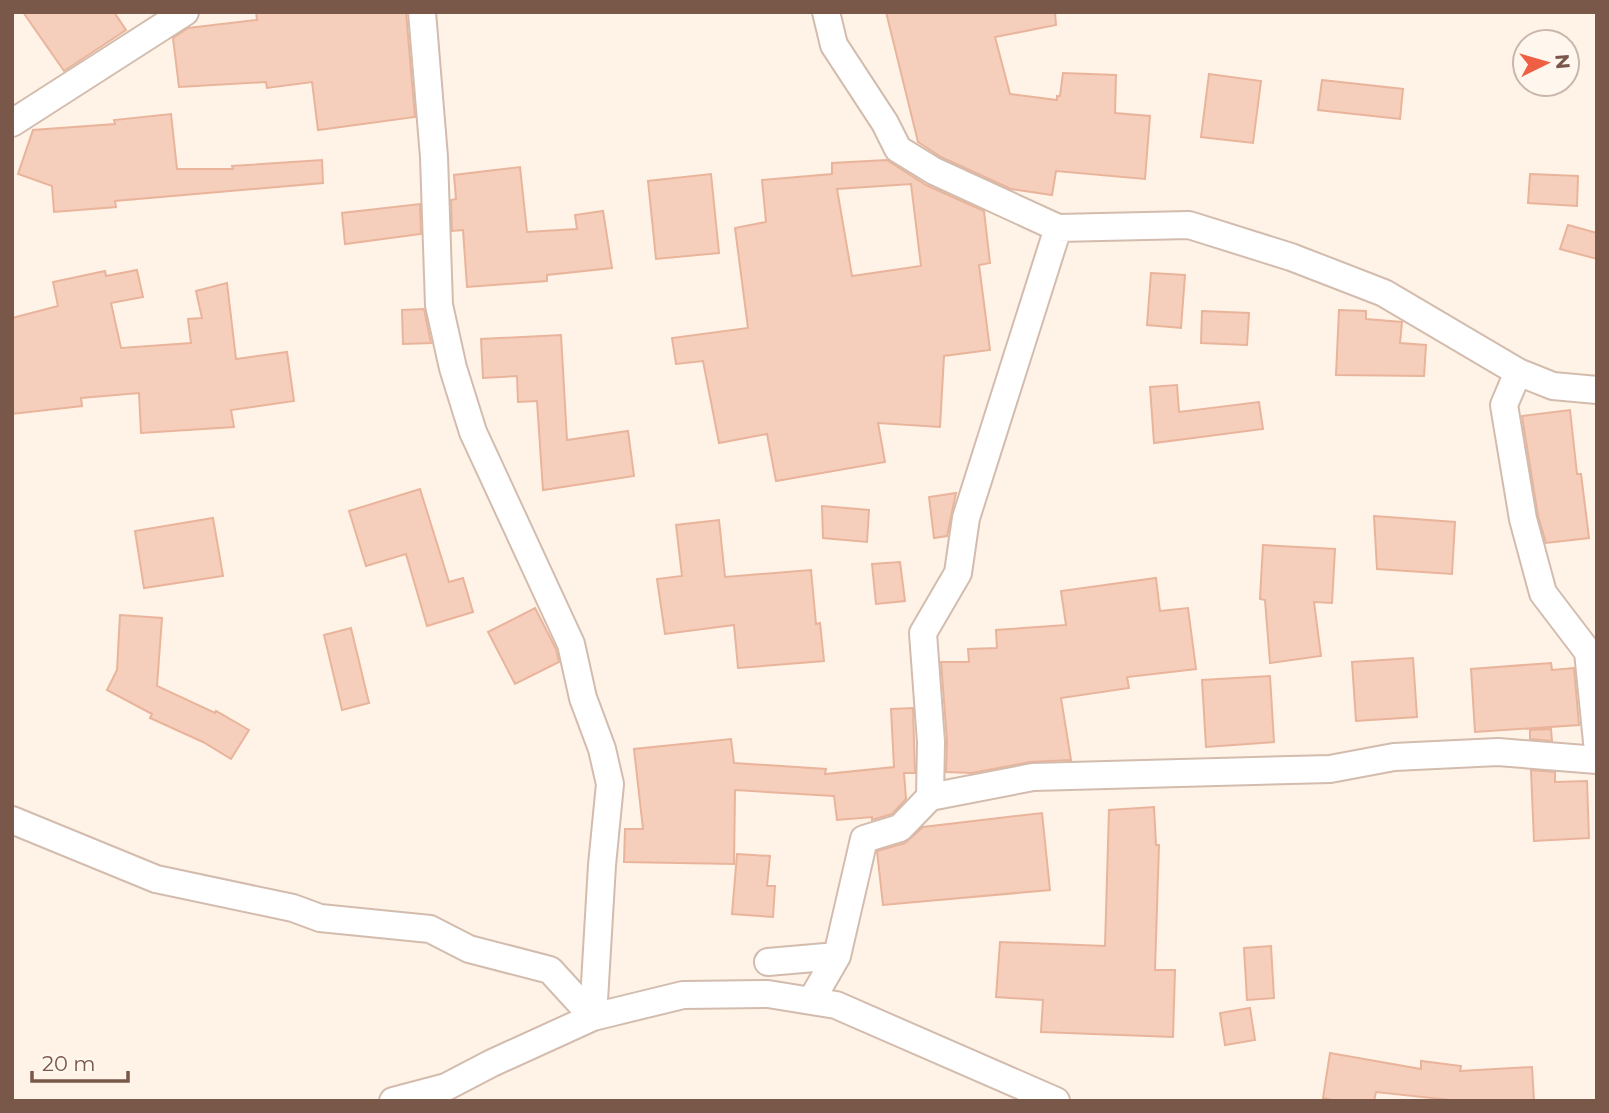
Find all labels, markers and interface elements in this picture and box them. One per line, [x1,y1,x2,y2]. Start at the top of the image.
north arrow [1511,28,1581,98]
text: N [1550,53,1575,70]
scale bar [32,1040,128,1084]
text: 20 m [42,1051,96,1076]

